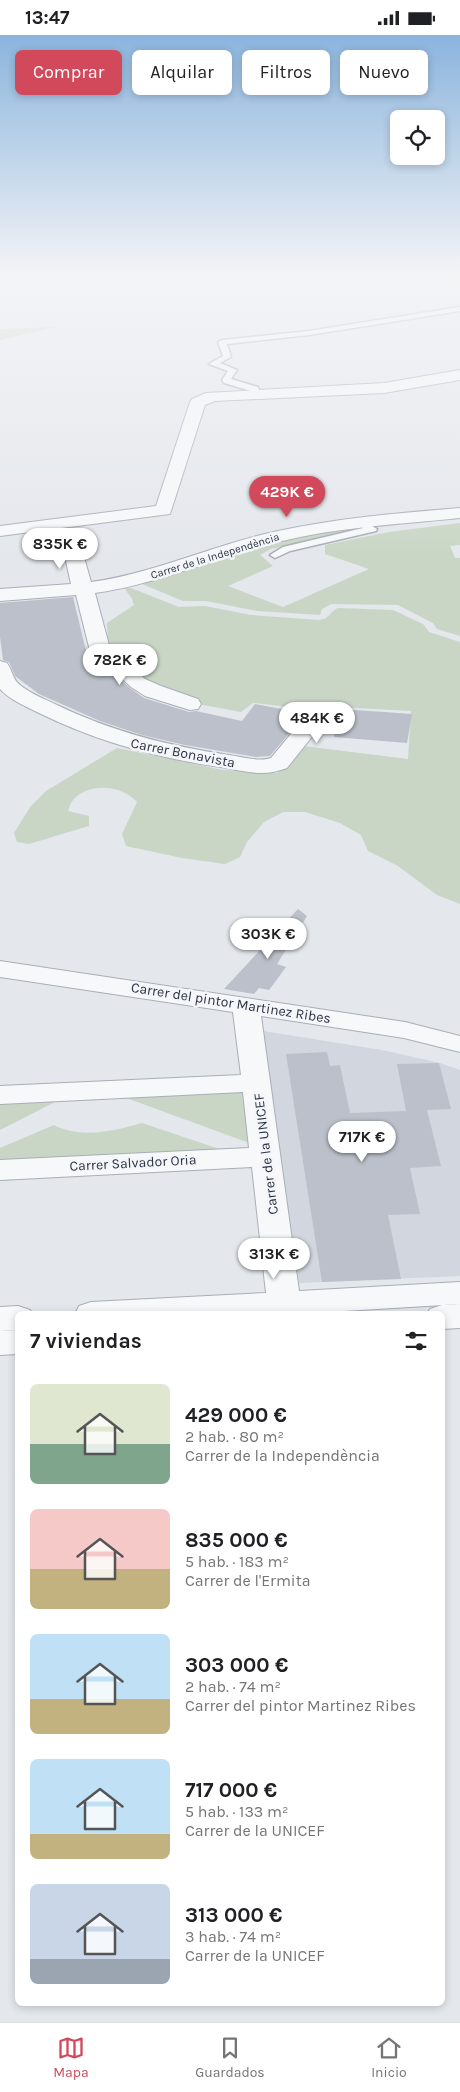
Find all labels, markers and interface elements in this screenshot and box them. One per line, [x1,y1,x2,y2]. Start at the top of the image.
text: 13:47 [25,7,69,29]
chip: Comprar [15,50,122,95]
chip: Alquilar [132,50,232,95]
chip: Filtros [242,50,330,95]
chip: Nuevo [340,50,428,95]
map controls [390,110,445,165]
button: locate [390,110,445,165]
pin: 429K € [246,475,328,518]
text: 429K € [260,482,314,501]
pin: 835K € [19,527,101,570]
street label: Carrer de la Independència [149,530,281,582]
text: 835K € [33,534,87,553]
pin: 782K € [79,643,161,686]
text: 782K € [94,650,146,669]
pin: 484K € [276,701,358,744]
text: 484K € [290,708,344,727]
street label: Carrer Bonavista [129,735,237,771]
pin: 303K € [227,917,309,960]
text: 303K € [241,924,295,943]
street label: Carrer del pintor Martinez Ribes [130,979,332,1027]
street label: Carrer de la UNICEF [250,1092,282,1216]
pin: 717K € [321,1121,403,1163]
text: 717K € [339,1127,385,1146]
street label: Carrer Salvador Oria [69,1151,197,1175]
pin: 313K € [233,1237,315,1280]
text: 313K € [249,1244,299,1263]
icon: filters [402,1327,430,1355]
text: 7 viviendas [30,1329,142,1353]
text: 429 000 € [185,1403,287,1427]
icon: home [70,1404,130,1464]
text: 2 hab. · 80 m² [185,1427,284,1446]
text: Carrer de la Independència [185,1446,380,1465]
text: 835 000 € [185,1528,288,1552]
icon: home [70,1529,130,1589]
text: 5 hab. · 183 m² [185,1552,289,1571]
text: Carrer de l'Ermita [185,1571,310,1590]
text: 303 000 € [185,1653,288,1677]
icon: home [70,1654,130,1714]
text: 2 hab. · 74 m² [185,1677,281,1696]
text: Carrer del pintor Martinez Ribes [185,1696,416,1715]
text: 717 000 € [185,1778,277,1802]
icon: home [70,1779,130,1839]
text: 5 hab. · 133 m² [185,1802,288,1821]
text: Carrer de la UNICEF [185,1821,325,1840]
text: 313 000 € [185,1903,282,1927]
icon: home [70,1904,130,1964]
text: 3 hab. · 74 m² [185,1927,281,1946]
text: Carrer de la UNICEF [185,1946,325,1965]
tab: Mapa [53,2034,89,2081]
tab: Guardados [195,2034,265,2081]
tab: Inicio [371,2034,407,2081]

